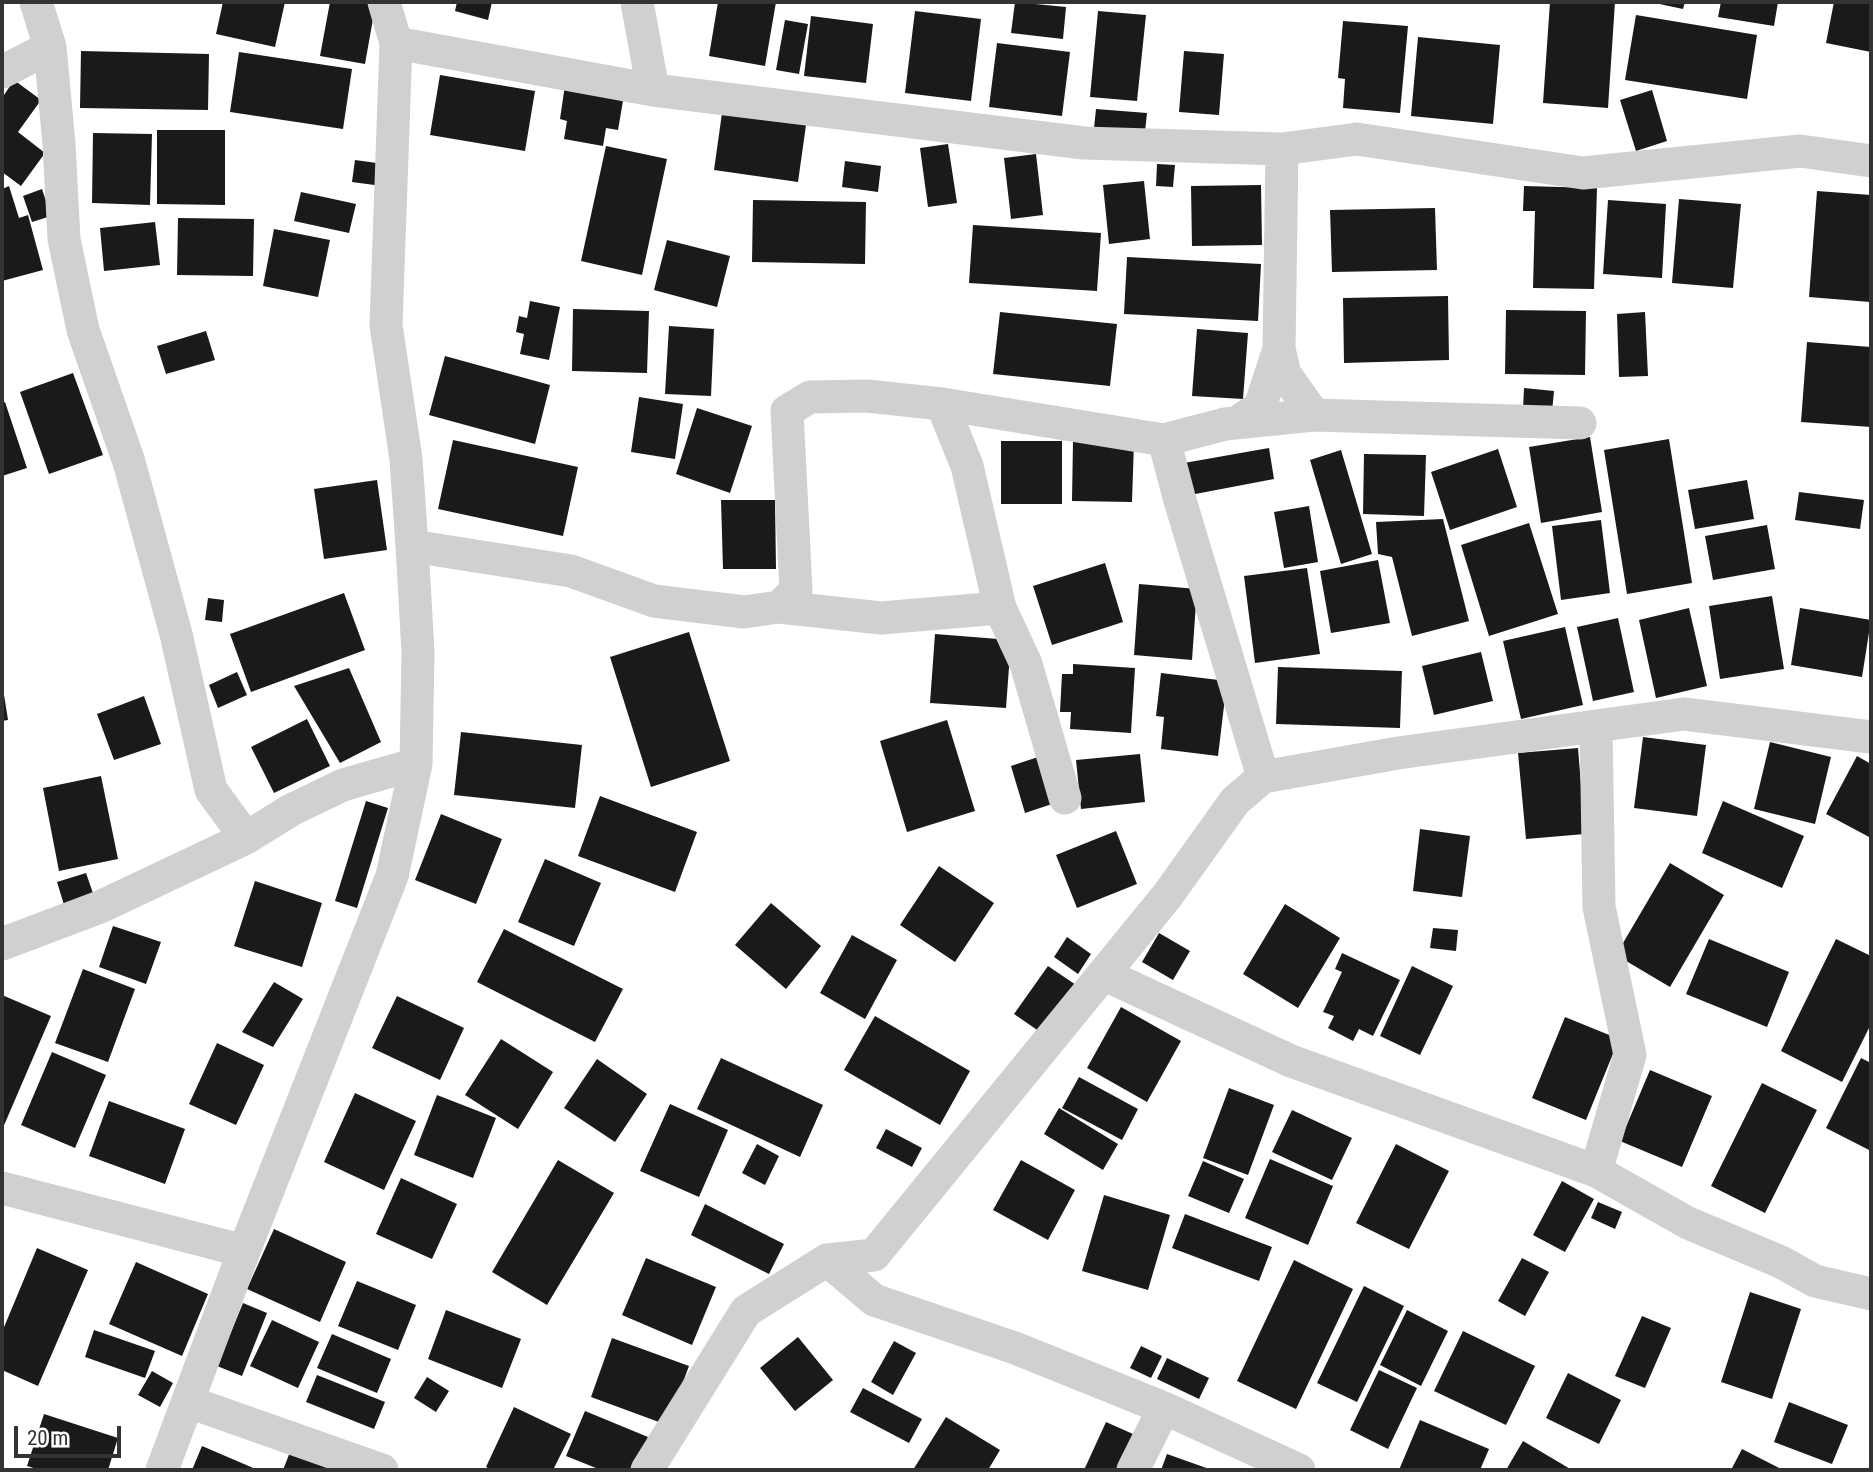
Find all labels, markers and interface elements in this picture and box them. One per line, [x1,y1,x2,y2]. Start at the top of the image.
scale bar [18,1412,124,1456]
text: 20 m [27,1426,68,1450]

